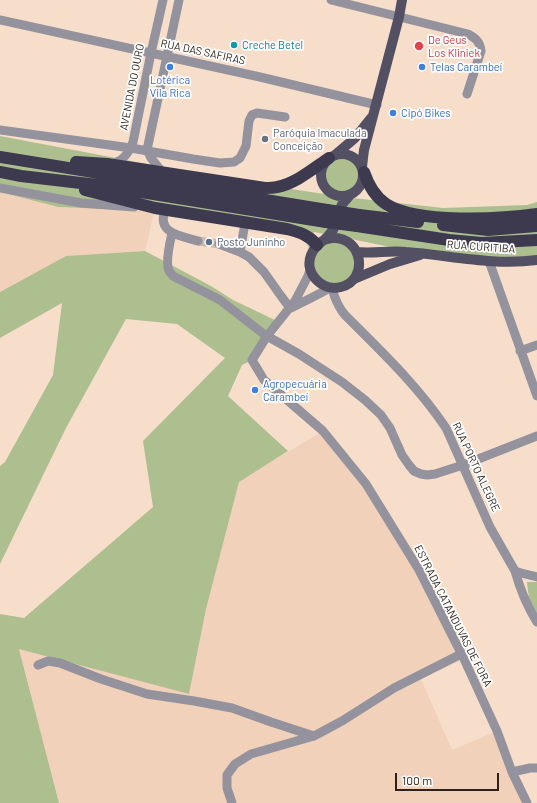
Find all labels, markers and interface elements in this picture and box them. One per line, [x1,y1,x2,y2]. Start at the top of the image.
place label: De Geus Los Kliniek [428,33,480,59]
street label: RUA DAS SAFIRAS [159,37,247,67]
place label: Creche Betel [242,38,303,52]
marker: Creche Betel [229,40,239,50]
marker: De Geus Los Kliniek [413,40,425,52]
street label: AVENIDA DO OURO [117,42,147,132]
place label: Telas Carambeí [430,60,502,74]
marker: Lotérica Vila Rica [165,62,175,72]
marker: Telas Carambeí [417,62,427,72]
place label: Lotérica Vila Rica [150,73,190,99]
place label: Cipó Bikes [401,106,451,120]
marker: Cipó Bikes [388,108,398,118]
place label: Paróquia Imaculada Conceição [273,126,366,152]
marker: Paróquia Imaculada Conceição [260,134,270,144]
place label: Posto Juninho [217,235,285,249]
marker: Posto Juninho [204,237,214,247]
street label: RUA CURITIBA [446,238,516,256]
place label: Agropecuária Carambeí [263,377,327,403]
marker: Agropecuária Carambeí [250,385,260,395]
street label: RUA PORTO ALEGRE [449,420,503,514]
street label: ESTRADA CATANDUVAS DE FORA [411,543,495,689]
scale bar [397,765,501,791]
text: 100 m [402,773,432,787]

